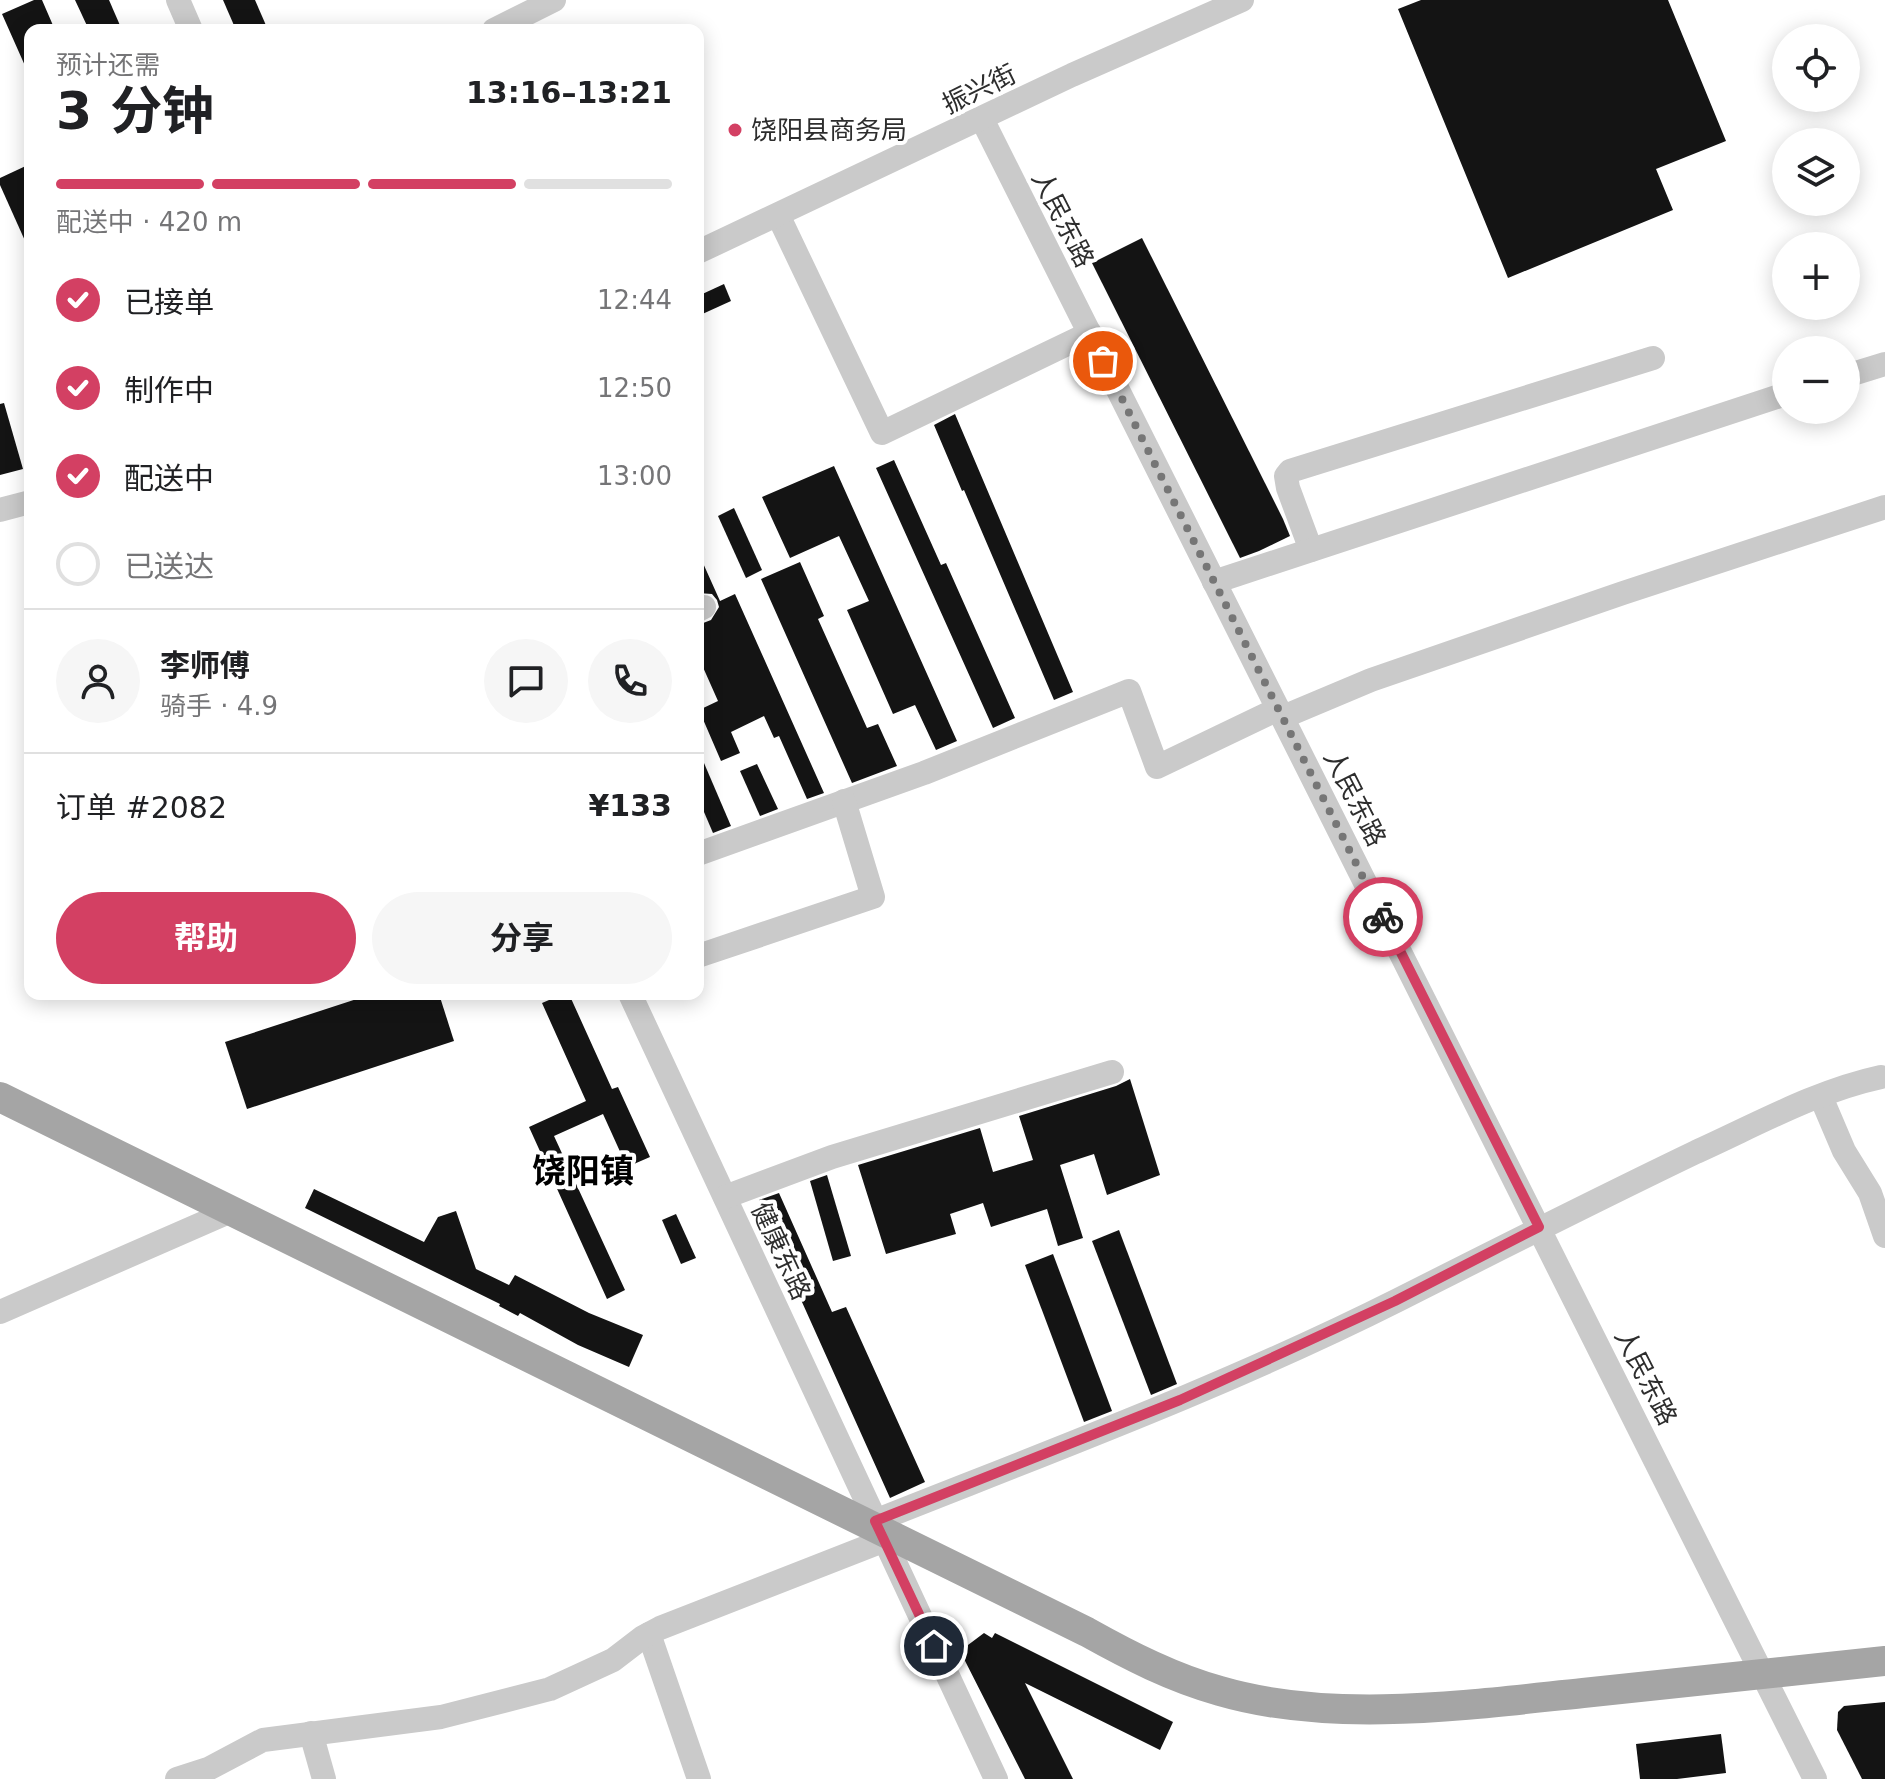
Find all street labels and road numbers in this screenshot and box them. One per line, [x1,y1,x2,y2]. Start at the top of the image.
street label: 振兴街 [937,58,1021,120]
street label: 人民东路 [1026,166,1100,272]
street label: 人民东路 [1318,745,1392,851]
street label: 健康东路 [745,1198,817,1304]
street label: 人民东路 [1609,1324,1683,1430]

